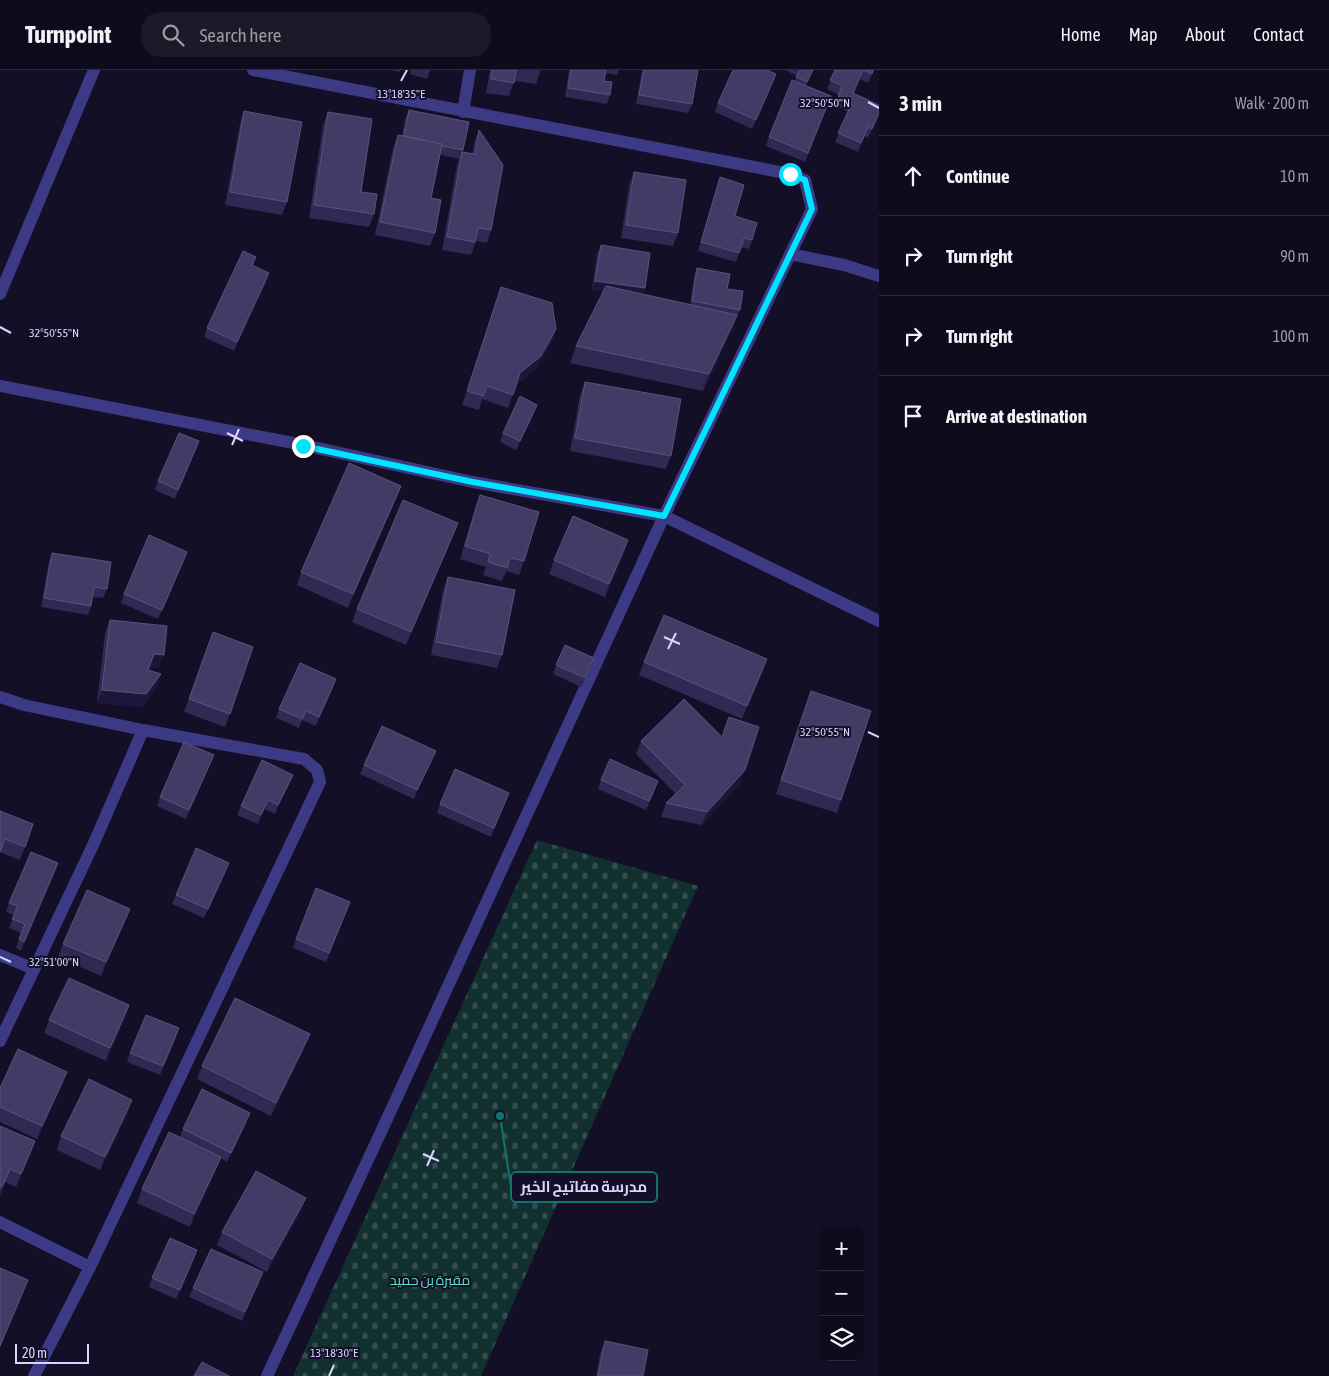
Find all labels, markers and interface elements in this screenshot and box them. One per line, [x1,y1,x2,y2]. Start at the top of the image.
search box [141,12,491,57]
text: Turnpoint [25,21,111,48]
icon: search [159,21,187,49]
text: Search here [199,24,281,46]
text: Home [1061,24,1101,45]
text: Map [1129,24,1158,45]
text: About [1186,24,1225,45]
text: Contact [1253,24,1304,45]
text: 13°18'35"E [377,87,425,101]
text: 3 min [899,91,942,115]
text: Walk · 200 m [1235,94,1309,112]
text: 32°50'50"N [800,96,850,110]
icon: ahead [899,162,927,190]
route start [779,163,802,186]
text: Continue [946,165,1010,187]
text: 10 m [1280,167,1309,185]
icon: right [899,242,927,270]
text: Turn right [946,245,1013,267]
text: 90 m [1280,247,1309,265]
icon: right [899,322,927,350]
text: Turn right [946,325,1013,347]
text: 32°50'55"N [29,326,79,340]
text: 100 m [1273,327,1309,345]
icon: arrive [899,402,927,430]
text: Arrive at destination [946,405,1087,427]
route end [292,435,315,458]
text: 32°50'55"N [800,725,850,739]
text: 32°51'00"N [29,955,79,969]
callout: مدرسة مفاتيح الخير [511,1172,657,1202]
text: مدرسة مفاتيح الخير [520,1178,647,1197]
map controls [819,1226,864,1361]
button: + [819,1226,864,1271]
button: − [819,1271,864,1316]
park label: مقبرة بن حميد [390,1272,470,1288]
button: layers [819,1316,864,1361]
scale bar [15,1341,89,1364]
text: 20 m [22,1345,47,1361]
text: 13°18'30"E [310,1346,358,1360]

